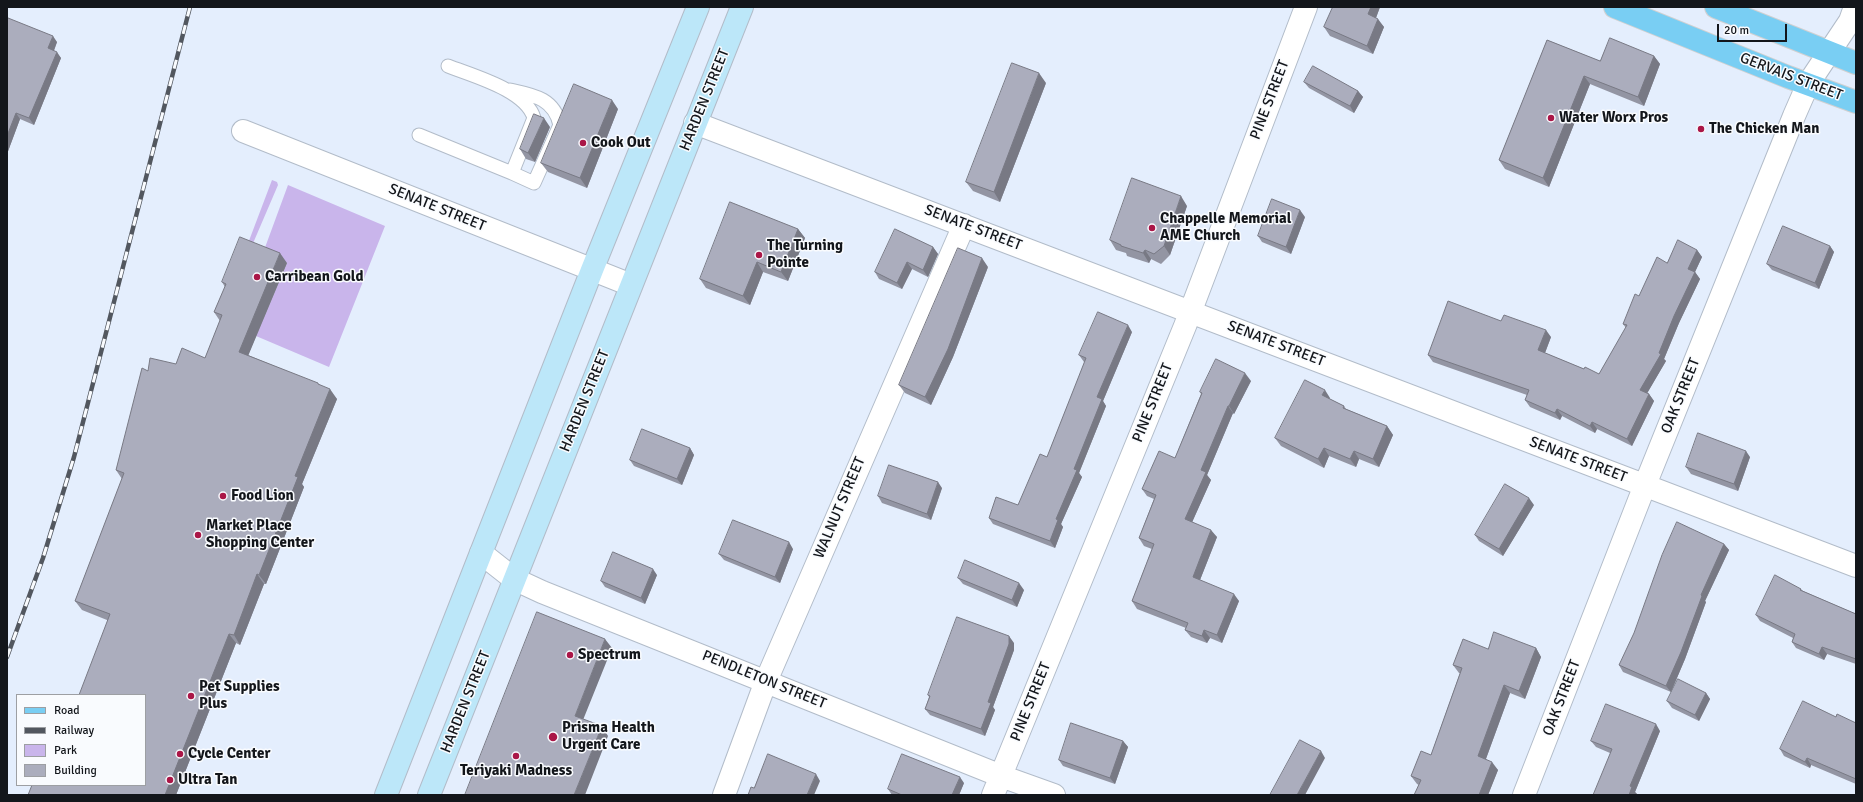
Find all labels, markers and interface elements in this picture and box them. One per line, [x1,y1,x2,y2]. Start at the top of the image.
scale bar [1719,16,1789,42]
text: 20 m [1724,23,1749,38]
street label: HARDEN STREET [676,46,734,154]
street label: GERVAIS STREET [1737,49,1845,105]
street label: PINE STREET [1247,58,1293,142]
place label: Water Worx Pros [1559,109,1668,127]
marker: Water Worx Pros [1546,113,1556,123]
place label: The Chicken Man [1709,120,1819,138]
marker: The Chicken Man [1696,124,1706,134]
place label: Cook Out [591,134,651,152]
marker: Cook Out [578,138,588,148]
street label: SENATE STREET [386,180,488,236]
street label: SENATE STREET [922,201,1024,255]
place label: Chappelle Memorial AME Church [1160,210,1291,245]
marker: Chappelle Memorial AME Church [1147,223,1157,233]
place label: The Turning Pointe [767,237,843,272]
marker: The Turning Pointe [754,250,764,260]
place label: Carribean Gold [265,268,363,286]
marker: Carribean Gold [252,272,262,282]
street label: SENATE STREET [1225,317,1327,371]
street label: HARDEN STREET [556,347,614,455]
street label: OAK STREET [1658,356,1704,436]
street label: PINE STREET [1129,361,1177,445]
street label: SENATE STREET [1527,433,1629,487]
street label: WALNUT STREET [810,454,870,562]
place label: Food Lion [231,487,294,505]
marker: Food Lion [218,491,228,501]
place label: Market Place Shopping Center [206,517,314,552]
marker: Market Place Shopping Center [193,530,203,540]
place label: Spectrum [578,646,641,664]
street label: PENDLETON STREET [699,647,829,713]
street label: HARDEN STREET [437,648,495,756]
marker: Spectrum [565,650,575,660]
street label: OAK STREET [1539,658,1585,738]
street label: PINE STREET [1007,660,1055,744]
place label: Pet Supplies Plus [199,678,280,713]
marker: Pet Supplies Plus [186,691,196,701]
legend [16,694,146,786]
text: Road [54,703,80,718]
place label: Prisma Health Urgent Care [562,719,655,754]
text: Railway [54,723,94,738]
marker: Prisma Health Urgent Care [547,731,559,743]
text: Park [54,743,77,758]
place label: Cycle Center [188,745,270,763]
marker: Cycle Center [175,749,185,759]
marker: Teriyaki Madness [511,751,521,761]
place label: Teriyaki Madness [460,762,572,780]
text: Building [54,763,97,778]
place label: Ultra Tan [178,771,238,789]
marker: Ultra Tan [165,775,175,785]

